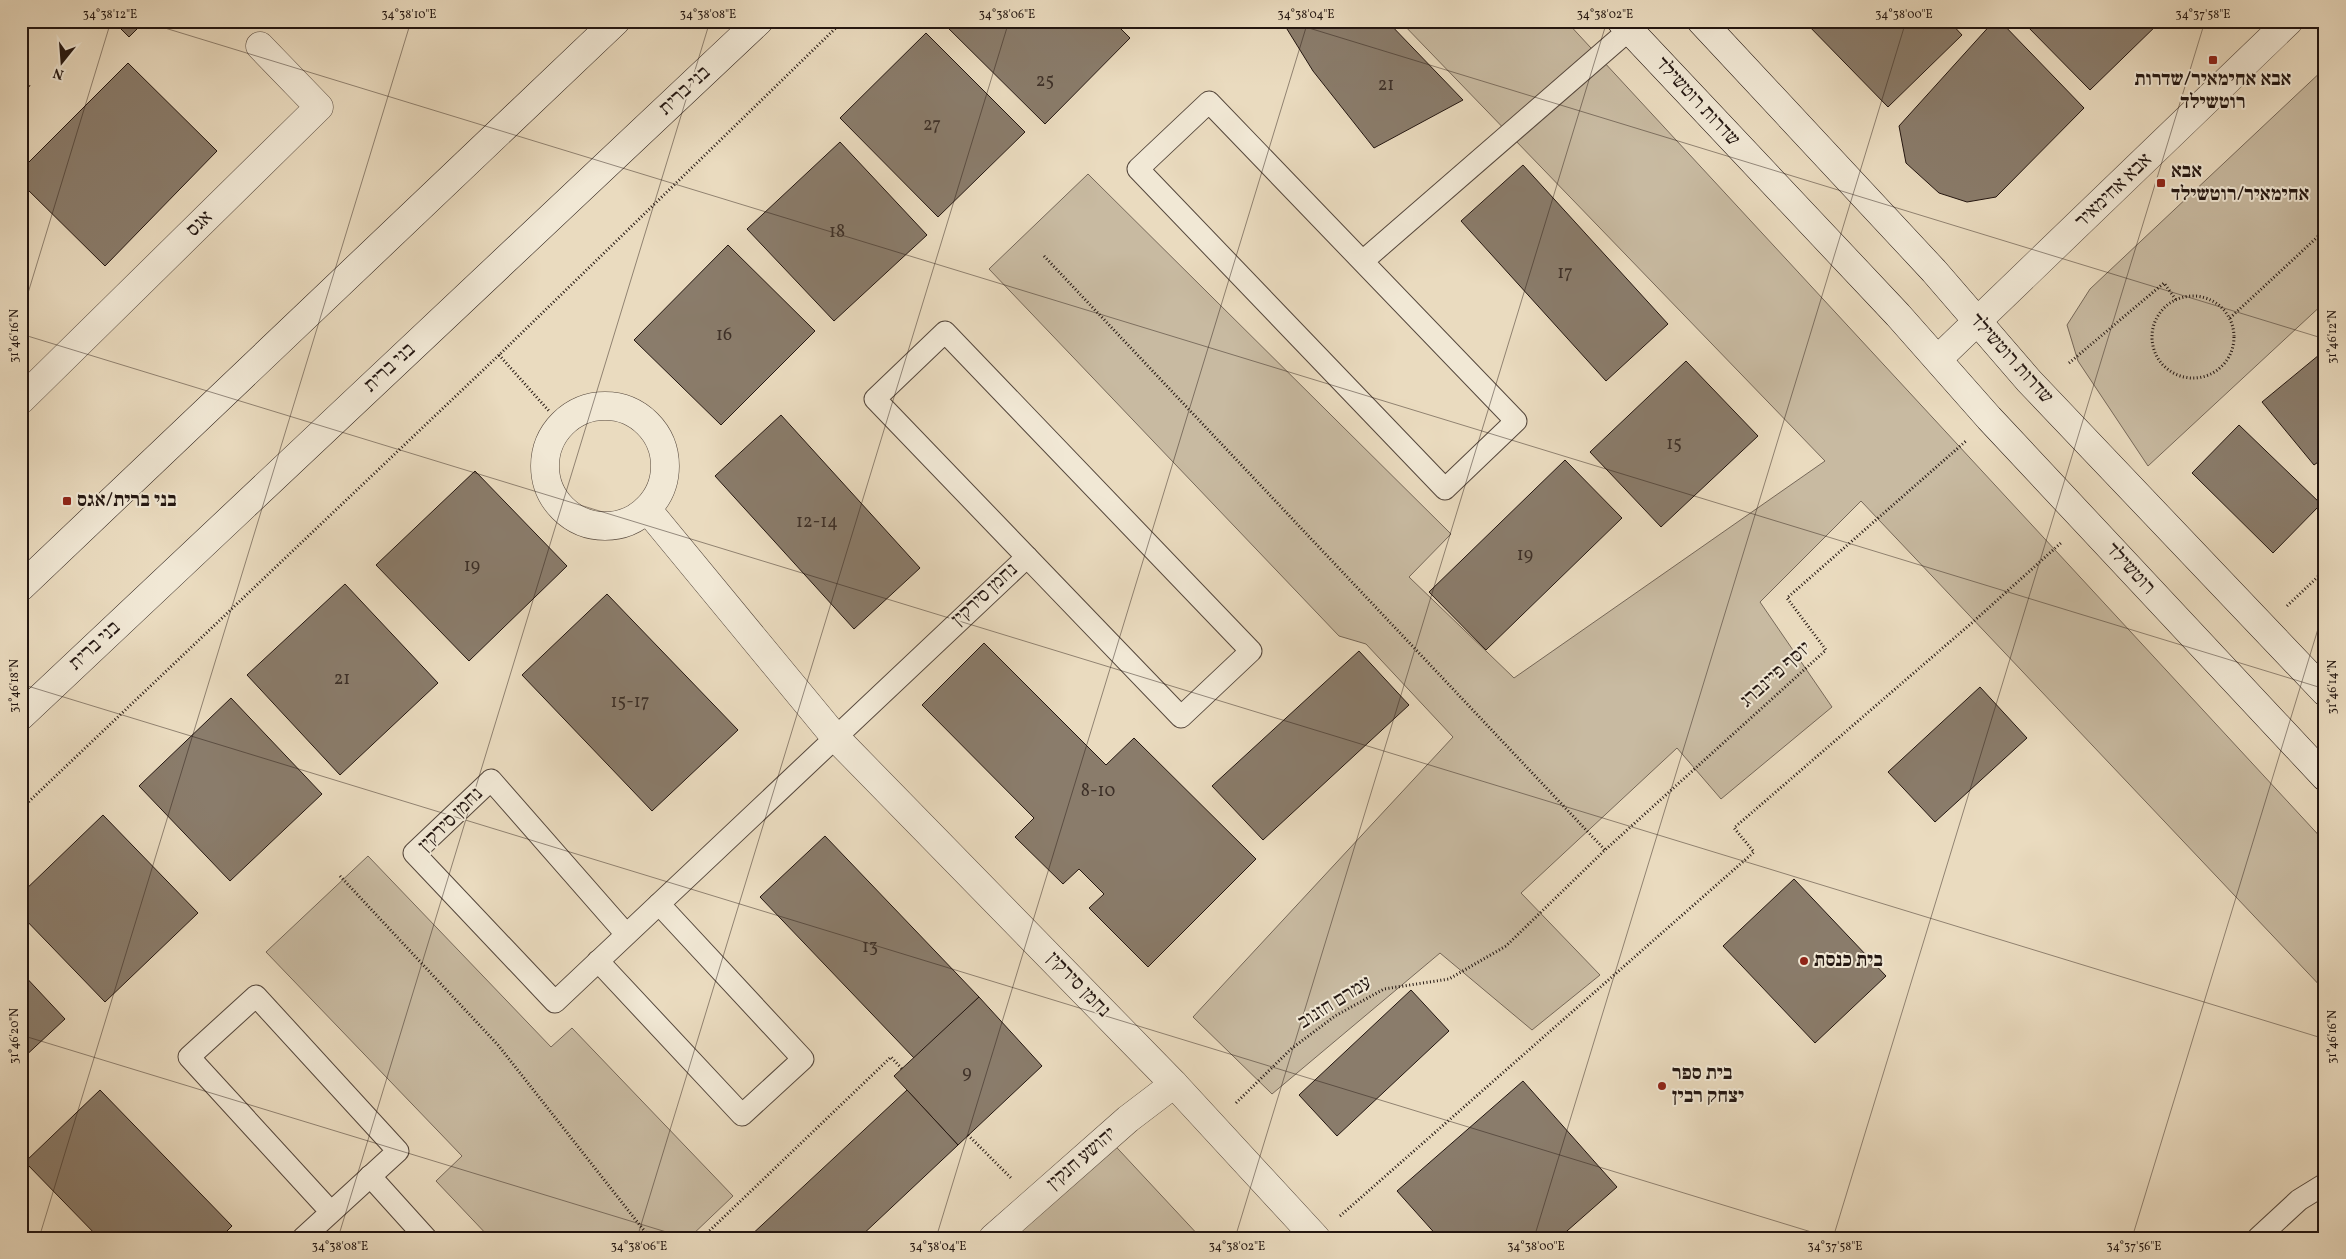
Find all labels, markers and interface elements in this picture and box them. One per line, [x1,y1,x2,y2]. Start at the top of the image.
text: 34°38'12"E [83,7,137,23]
text: 34°38'10"E [381,7,437,23]
text: 34°38'08"E [680,7,736,23]
text: 34°38'06"E [979,7,1035,23]
text: 34°38'04"E [1278,7,1334,23]
text: 34°38'02"E [1577,7,1633,23]
text: 34°38'00"E [1875,7,1933,23]
text: 34°37'58"E [2176,7,2231,23]
north arrow [38,38,88,88]
street label: שדרות רוטשילד [1648,51,1746,153]
marker: אבא אחימאיר/שדרות רוטשילד [2207,54,2219,66]
street label: בני ברית [653,60,717,122]
text: N [51,62,66,84]
place label: אבא אחימאיר/שדרות רוטשילד [2135,66,2292,117]
house number: 25 [1036,69,1054,94]
house number: 21 [1378,73,1394,98]
house number: 27 [923,113,941,138]
street label: אבא אחימאיר [2069,147,2159,235]
place label: אבא אחימאיר/רוטשילד [2171,158,2310,209]
marker: אבא אחימאיר/רוטשילד [2155,177,2167,189]
street label: אגס [180,204,220,244]
house number: 18 [829,220,845,245]
house number: 17 [1557,261,1573,286]
street label: שדרות רוטשילד [1963,307,2059,411]
text: 31°46'16"N [7,309,23,363]
text: 31°46'12"N [2325,310,2341,364]
house number: 16 [716,323,732,348]
street label: בני ברית [358,337,422,399]
house number: 15 [1666,432,1682,457]
place label: בני ברית/אגס [77,487,177,515]
marker: בני ברית/אגס [61,495,73,507]
house number: 12-14 [796,510,838,535]
street label: רוטשילד [2099,537,2161,601]
house number: 19 [1517,543,1533,568]
house number: 19 [464,554,480,579]
street label: נחמן סירקין [946,557,1024,633]
street label: בני ברית [63,615,127,677]
street label: יוסף פיינברג [1734,635,1818,715]
text: 31°46'18"N [7,659,23,713]
text: 31°46'14"N [2325,660,2341,714]
house number: 21 [334,667,350,692]
house number: 15-17 [611,690,649,715]
house number: 8-10 [1081,779,1115,804]
street label: נחמן סירקין [412,781,490,859]
house number: 13 [862,935,878,960]
street label: נחמן סירקין [1040,946,1116,1024]
place label: בית כנסת [1814,947,1883,975]
marker: בית כנסת [1798,955,1810,967]
street label: עמרם חזנוב [1293,969,1377,1037]
text: 31°46'20"N [7,1008,23,1064]
text: 31°46'16"N [2325,1010,2341,1064]
place label: בית ספר יצחק רבין [1672,1060,1744,1111]
house number: 9 [962,1061,972,1086]
marker: בית ספר יצחק רבין [1656,1080,1668,1092]
street label: יהושע חנקין [1041,1121,1123,1197]
text: 34°38'08"E [312,1239,368,1255]
text: 34°38'06"E [611,1239,667,1255]
text: 34°38'04"E [910,1239,966,1255]
text: 34°38'02"E [1209,1239,1265,1255]
text: 34°38'00"E [1507,1239,1565,1255]
text: 34°37'58"E [1808,1239,1863,1255]
text: 34°37'56"E [2107,1239,2161,1255]

